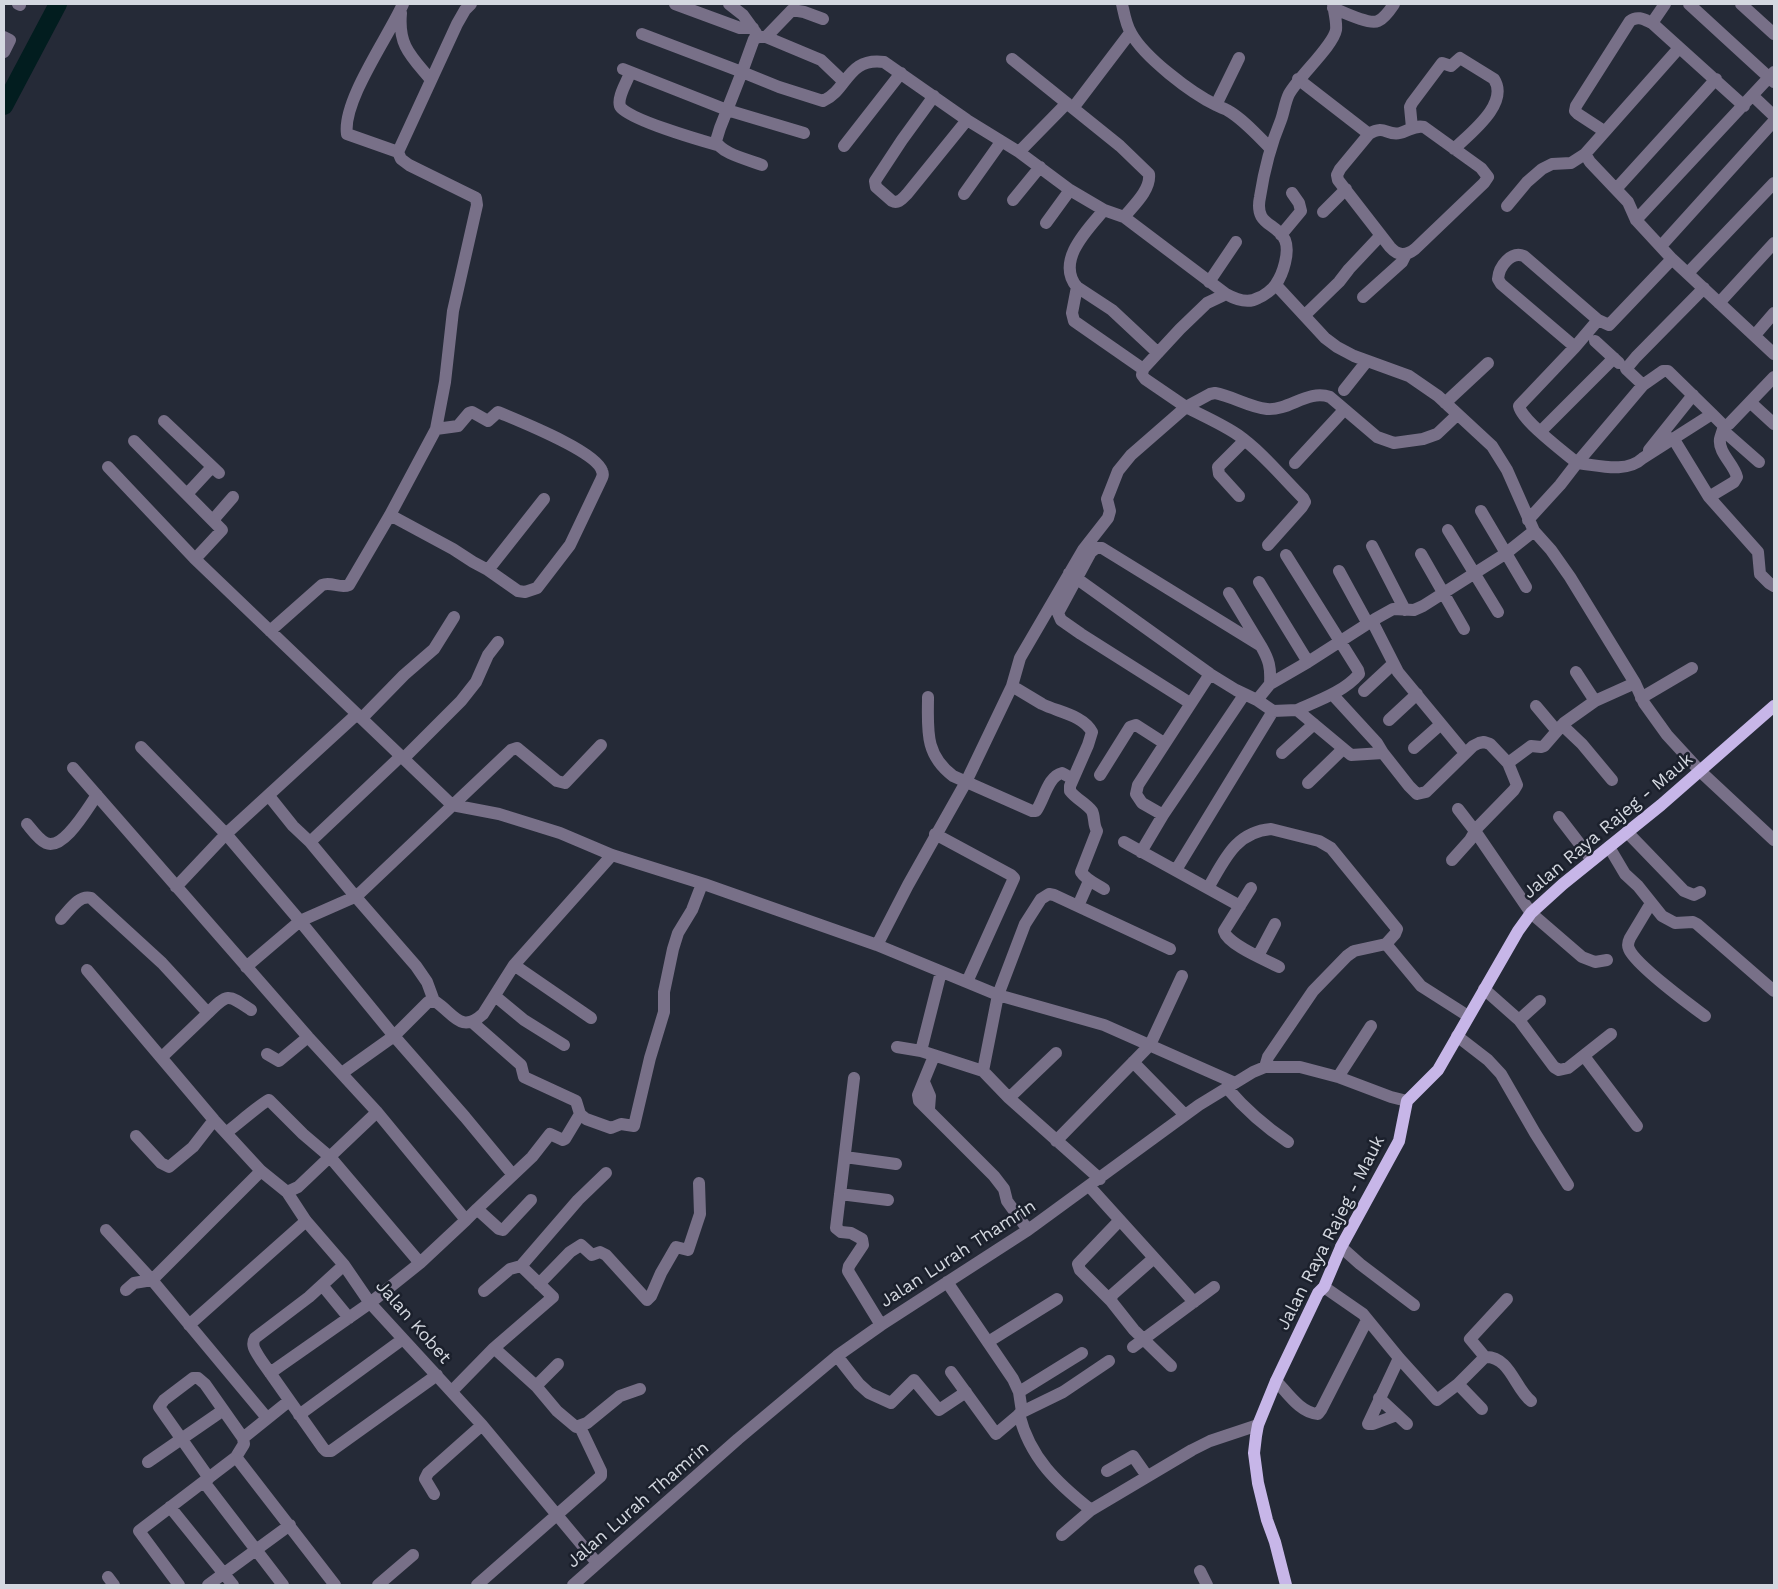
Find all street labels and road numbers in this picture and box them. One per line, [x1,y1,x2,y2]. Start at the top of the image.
street label: Jalan Raya Rajeg - Mauk [1519,749,1697,903]
street label: Jalan Raya Rajeg - Mauk [1273,1132,1389,1334]
street label: Jalan Lurah Thamrin [876,1196,1040,1312]
street label: Jalan Kobet [371,1276,455,1368]
street label: Jalan Lurah Thamrin [562,1437,714,1573]

